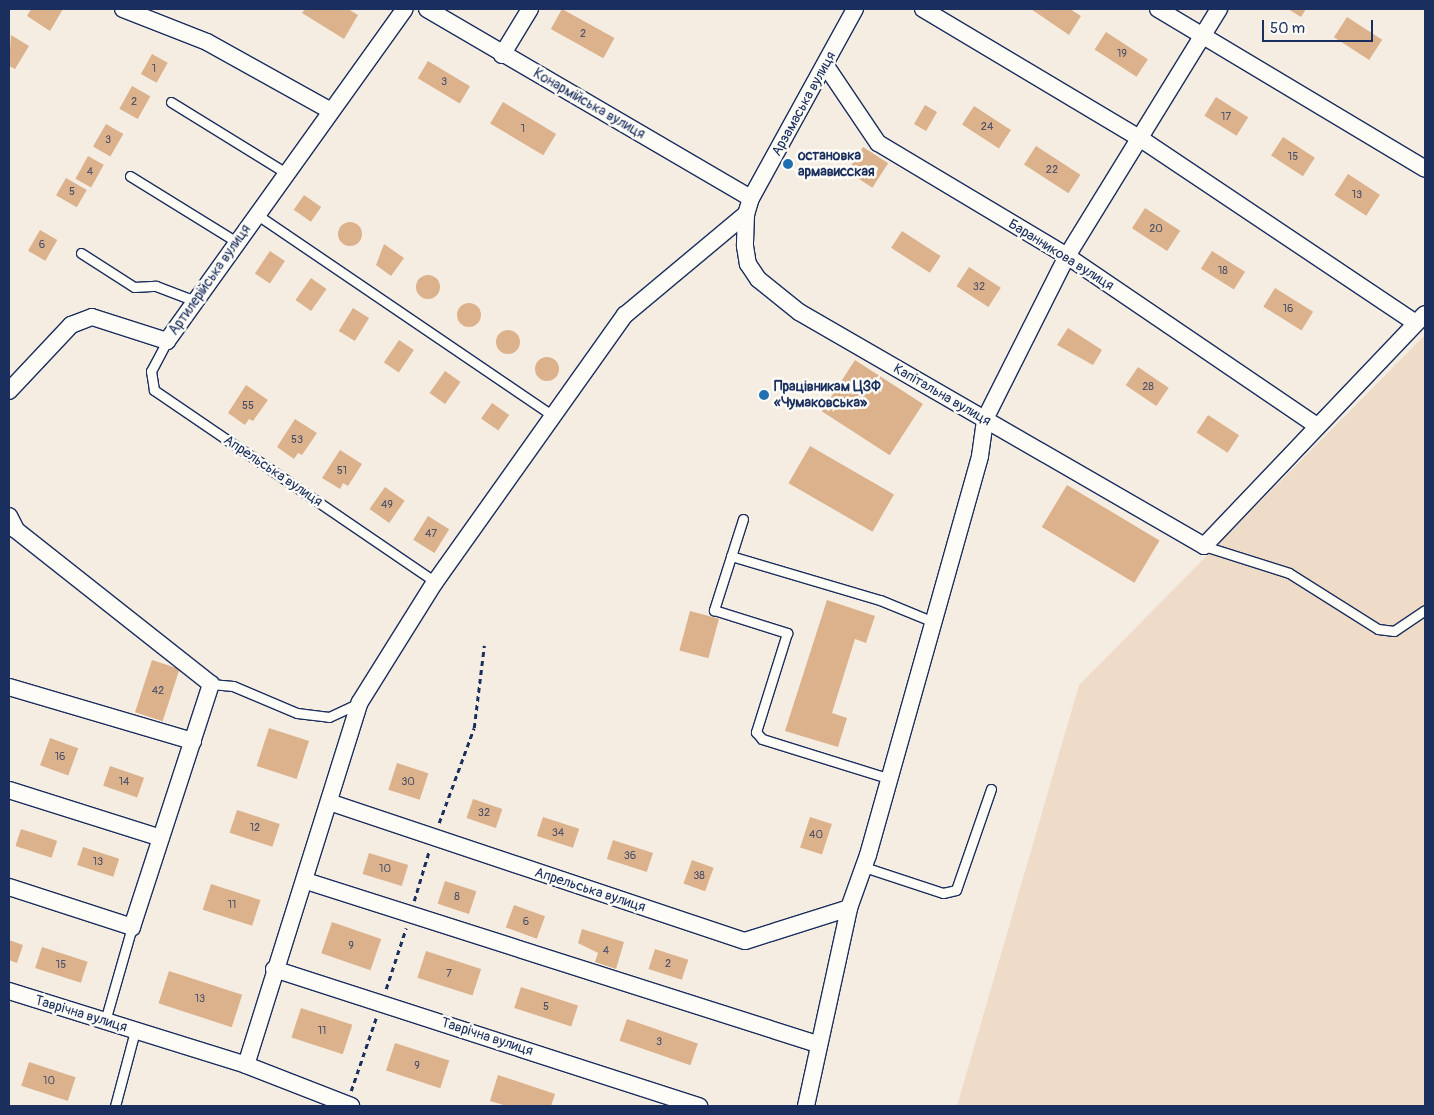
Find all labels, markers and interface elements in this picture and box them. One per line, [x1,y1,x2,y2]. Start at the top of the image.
scale bar [1264,10,1375,42]
text: 50 m [1270,19,1305,38]
house number: 2 [580,27,586,41]
house number: 19 [1117,47,1127,61]
street label: Арзамаська вулиця [768,49,840,159]
house number: 1 [152,62,156,76]
street label: Конармійська вулиця [530,65,648,143]
house number: 3 [441,75,447,89]
house number: 2 [131,95,137,109]
house number: 17 [1221,110,1231,124]
house number: 24 [981,120,993,134]
house number: 1 [521,122,525,136]
house number: 3 [105,133,111,147]
place label: остановка армависская [798,148,875,180]
house number: 15 [1288,150,1298,164]
marker: остановка армависская [782,158,794,170]
house number: 22 [1046,163,1058,177]
house number: 4 [87,165,93,179]
house number: 5 [69,185,75,199]
house number: 13 [1352,188,1362,202]
street label: Баранникова вулиця [1005,216,1117,294]
street label: Артилерійська вулиця [166,221,254,339]
house number: 20 [1149,222,1163,236]
house number: 6 [39,238,45,252]
house number: 18 [1218,264,1228,278]
house number: 32 [973,280,985,294]
house number: 16 [1283,302,1293,316]
street label: Капітальна вулиця [890,360,994,430]
place label: Працівникам ЦЗФ «Чумаковська» [774,379,881,412]
house number: 28 [1142,380,1154,394]
marker: Працівникам ЦЗФ «Чумаковська» [758,389,770,401]
house number: 55 [242,399,254,413]
street label: Апрельська вулиця [220,432,326,510]
house number: 53 [291,433,303,447]
house number: 51 [337,464,347,478]
house number: 49 [381,498,393,512]
house number: 47 [425,527,437,541]
house number: 42 [152,684,164,698]
house number: 16 [55,750,65,764]
house number: 14 [119,775,129,789]
house number: 30 [401,775,415,789]
house number: 32 [478,806,490,820]
house number: 12 [250,821,260,835]
house number: 34 [552,826,564,840]
house number: 40 [809,828,823,842]
house number: 36 [624,849,636,863]
house number: 13 [93,855,103,869]
house number: 10 [379,862,391,876]
street label: Апрельська вулиця [532,864,648,916]
house number: 38 [693,869,705,883]
house number: 8 [454,890,460,904]
house number: 11 [228,898,236,912]
house number: 6 [523,915,529,929]
house number: 9 [348,939,354,953]
house number: 4 [603,944,609,958]
house number: 2 [665,957,671,971]
house number: 15 [56,958,66,972]
house number: 7 [446,967,452,981]
street label: Таврічна вулиця [33,992,129,1036]
house number: 13 [195,992,205,1006]
house number: 5 [543,1000,549,1014]
street label: Таврічна вулиця [439,1014,535,1060]
house number: 11 [318,1024,326,1038]
house number: 3 [656,1035,662,1049]
house number: 9 [414,1059,420,1073]
house number: 10 [43,1074,55,1088]

